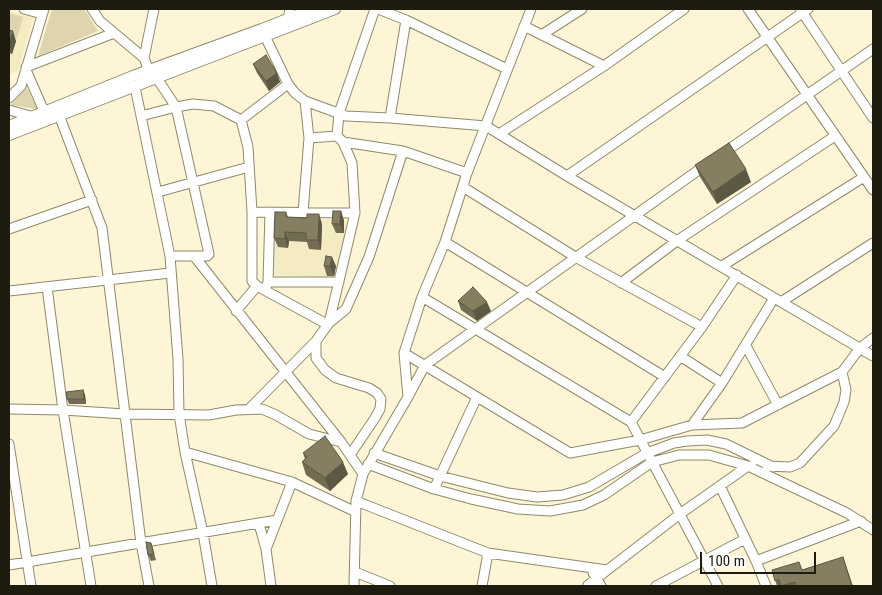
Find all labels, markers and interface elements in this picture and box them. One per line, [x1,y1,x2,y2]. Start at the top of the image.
scale bar [702,542,818,574]
text: 100 m [708,552,745,570]

